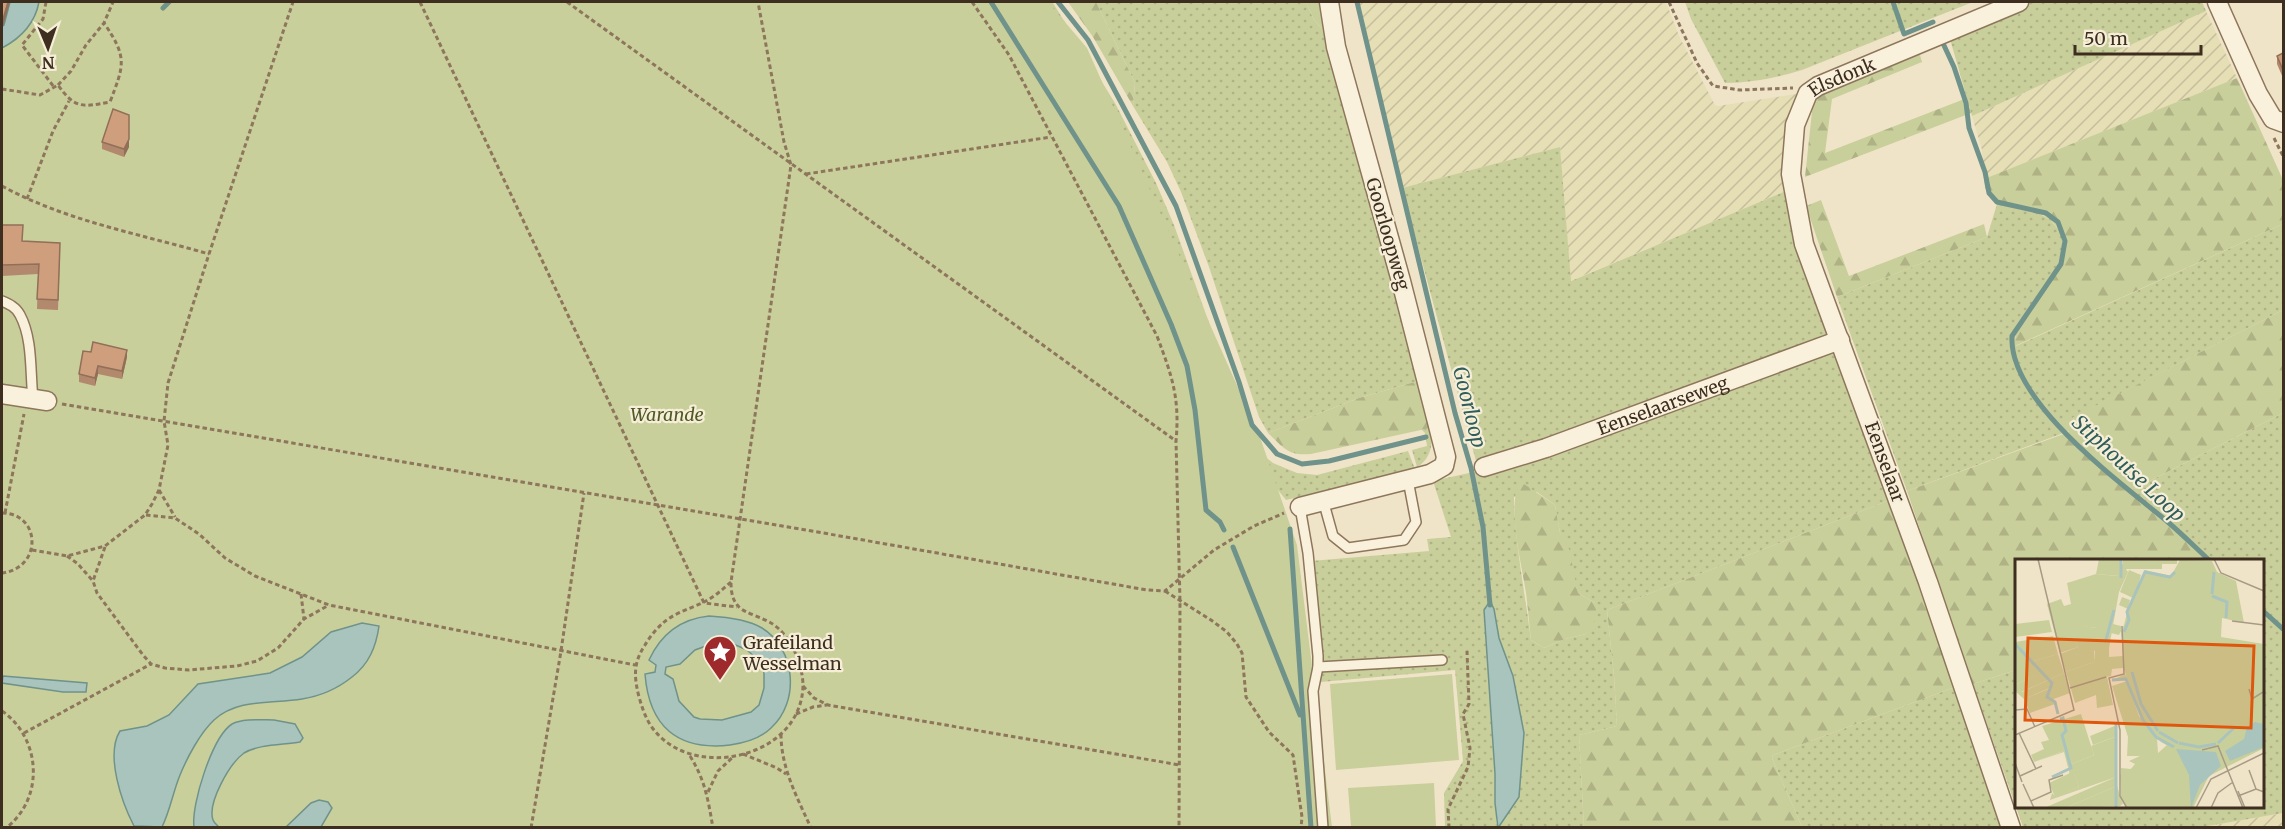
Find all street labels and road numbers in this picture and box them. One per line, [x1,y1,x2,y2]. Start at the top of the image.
street label: Elsdonk [1803,52,1879,101]
street label: Goorloopweg [1361,175,1415,293]
street label: Eenselaarseweg [1594,371,1731,440]
street label: Eenselaar [1860,418,1910,506]

